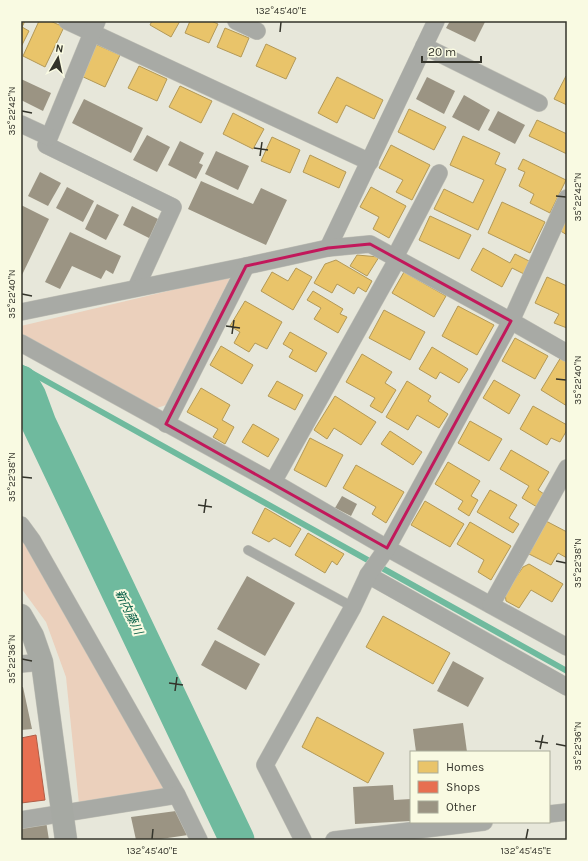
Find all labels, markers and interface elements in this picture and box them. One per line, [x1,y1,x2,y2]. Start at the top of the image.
text: 132°45'40"E [255,5,307,17]
north arrow [38,38,78,78]
scale bar [422,38,481,64]
text: N [55,42,64,56]
text: 20 m [428,45,456,59]
text: 35°22'42"N [6,86,18,136]
text: 35°22'42"N [572,172,584,222]
text: 35°22'40"N [6,269,18,319]
text: 35°22'40"N [572,355,584,405]
text: 35°22'38"N [6,452,18,502]
text: 35°22'38"N [572,538,584,588]
water label: 新内藤川 [113,587,146,639]
text: 35°22'36"N [6,634,18,684]
text: 35°22'36"N [572,721,584,771]
legend [410,751,550,823]
text: Homes [446,760,484,774]
text: Shops [446,780,480,794]
text: Other [446,800,477,814]
text: 132°45'40"E [126,845,178,857]
text: 132°45'45"E [501,845,551,857]

